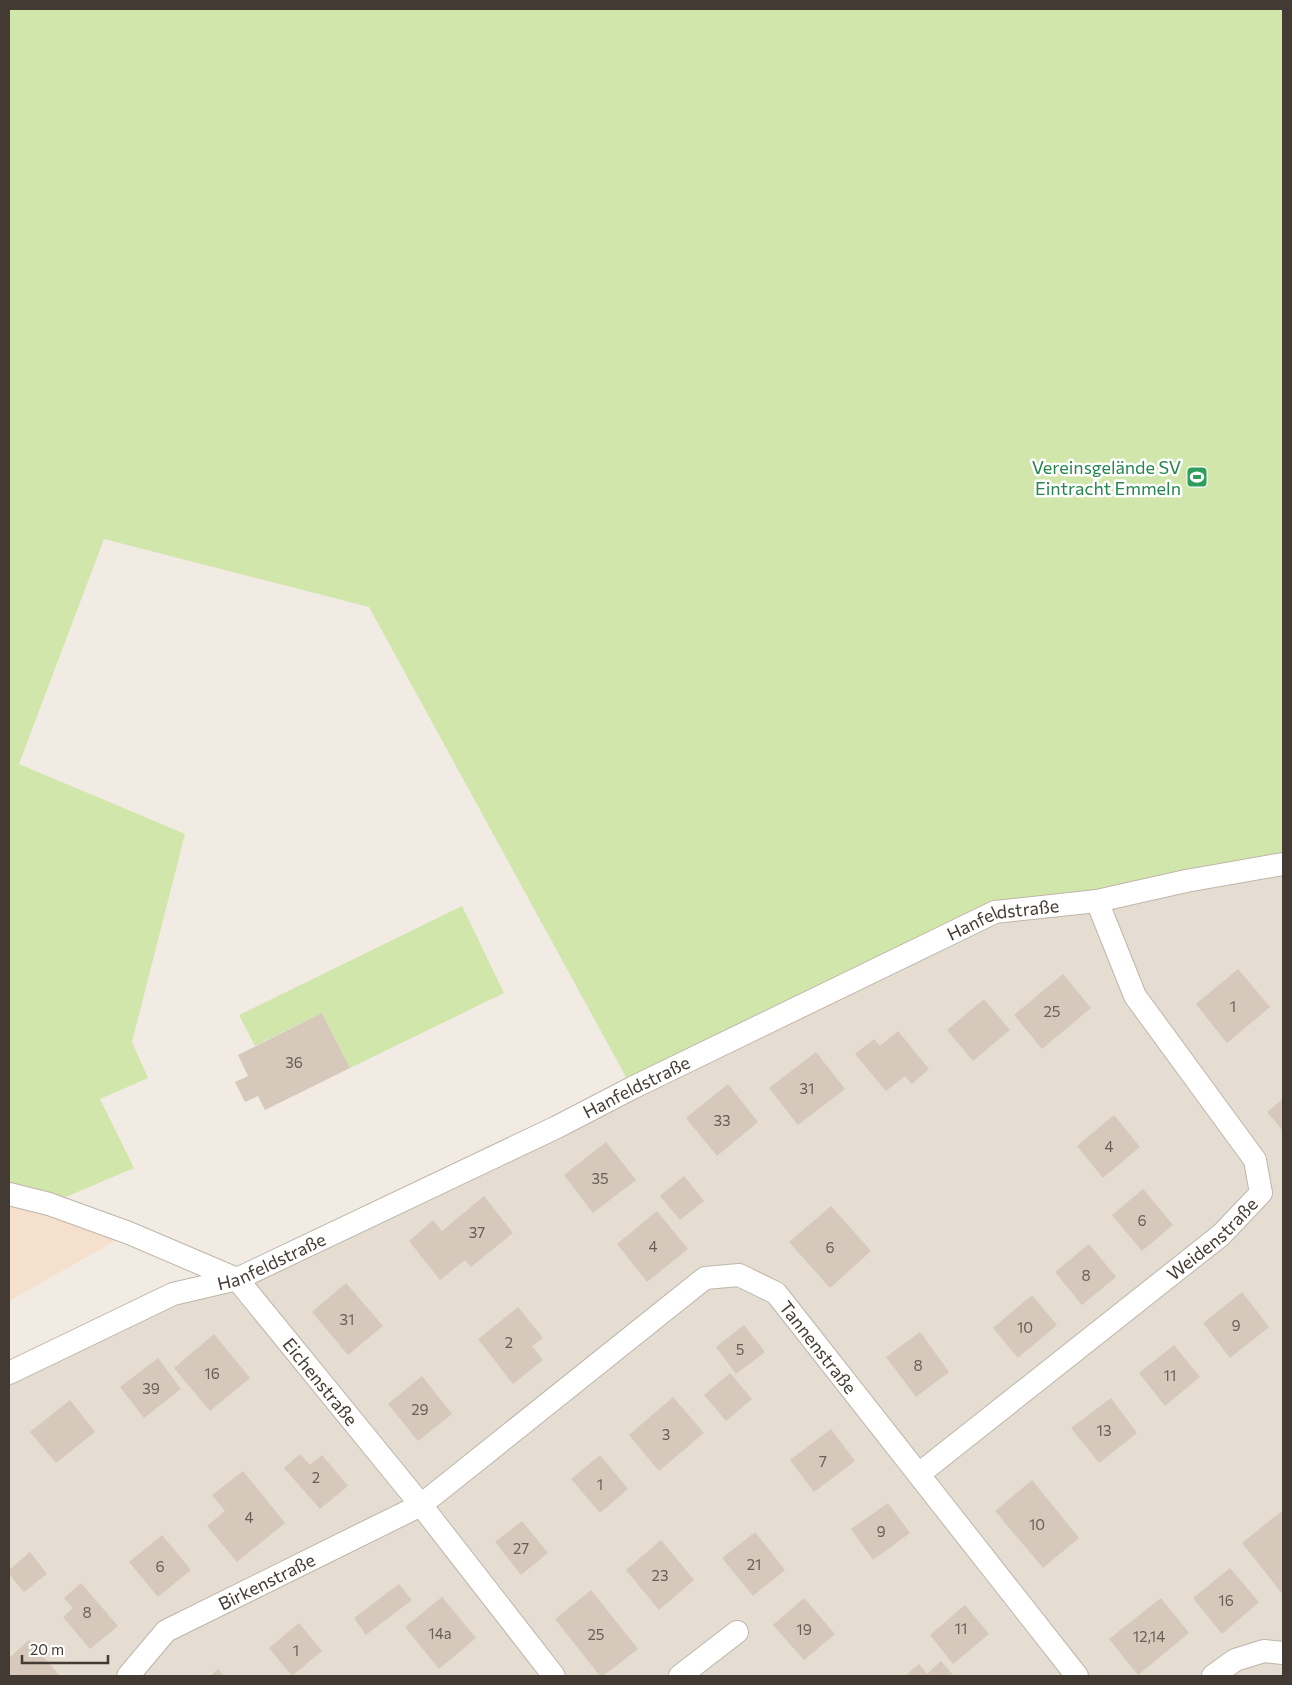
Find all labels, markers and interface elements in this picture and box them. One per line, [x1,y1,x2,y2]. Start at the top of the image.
place label: Vereinsgelände SV Eintracht Emmeln [1032,456,1181,499]
sports icon: Vereinsgelände SV Eintracht Emmeln [1185,465,1209,489]
street label: Hanfeldstraße [943,894,1060,945]
house number: 1 [1230,997,1236,1015]
house number: 25 [1044,1002,1060,1020]
street label: Hanfeldstraße [579,1051,693,1123]
house number: 36 [285,1053,303,1071]
house number: 31 [800,1079,814,1097]
house number: 33 [713,1111,731,1129]
house number: 4 [1105,1137,1114,1155]
house number: 35 [591,1169,609,1187]
street label: Weidenstraße [1162,1193,1262,1285]
house number: 6 [1137,1211,1147,1229]
house number: 37 [469,1223,485,1241]
street label: Hanfeldstraße [215,1228,329,1294]
house number: 4 [649,1237,658,1255]
house number: 6 [825,1238,835,1256]
house number: 8 [1081,1266,1091,1284]
street label: Tannenstraße [775,1296,862,1398]
house number: 31 [340,1310,354,1328]
house number: 9 [1231,1316,1241,1334]
house number: 10 [1017,1318,1033,1336]
street label: Eichenstraße [278,1333,363,1430]
house number: 2 [505,1333,513,1351]
house number: 5 [736,1340,744,1358]
house number: 8 [913,1356,923,1374]
house number: 16 [204,1364,220,1382]
house number: 11 [1164,1366,1176,1384]
house number: 39 [142,1379,160,1397]
house number: 29 [411,1400,429,1418]
house number: 13 [1097,1421,1111,1439]
house number: 3 [662,1425,670,1443]
house number: 7 [819,1452,827,1470]
house number: 2 [312,1468,320,1486]
house number: 1 [597,1475,603,1493]
house number: 4 [245,1508,254,1526]
house number: 10 [1029,1515,1045,1533]
house number: 9 [876,1522,886,1540]
house number: 27 [513,1539,529,1557]
street label: Birkenstraße [215,1548,318,1614]
house number: 21 [747,1555,761,1573]
house number: 6 [155,1557,165,1575]
house number: 23 [652,1566,668,1584]
house number: 16 [1218,1591,1234,1609]
house number: 8 [82,1603,92,1621]
house number: 11 [955,1619,967,1637]
house number: 19 [796,1620,812,1638]
house number: 14a [428,1624,452,1642]
house number: 25 [588,1625,604,1643]
house number: 12,14 [1133,1627,1165,1645]
scale bar [22,1632,109,1664]
text: 20 m [30,1640,64,1658]
house number: 1 [293,1641,299,1659]

